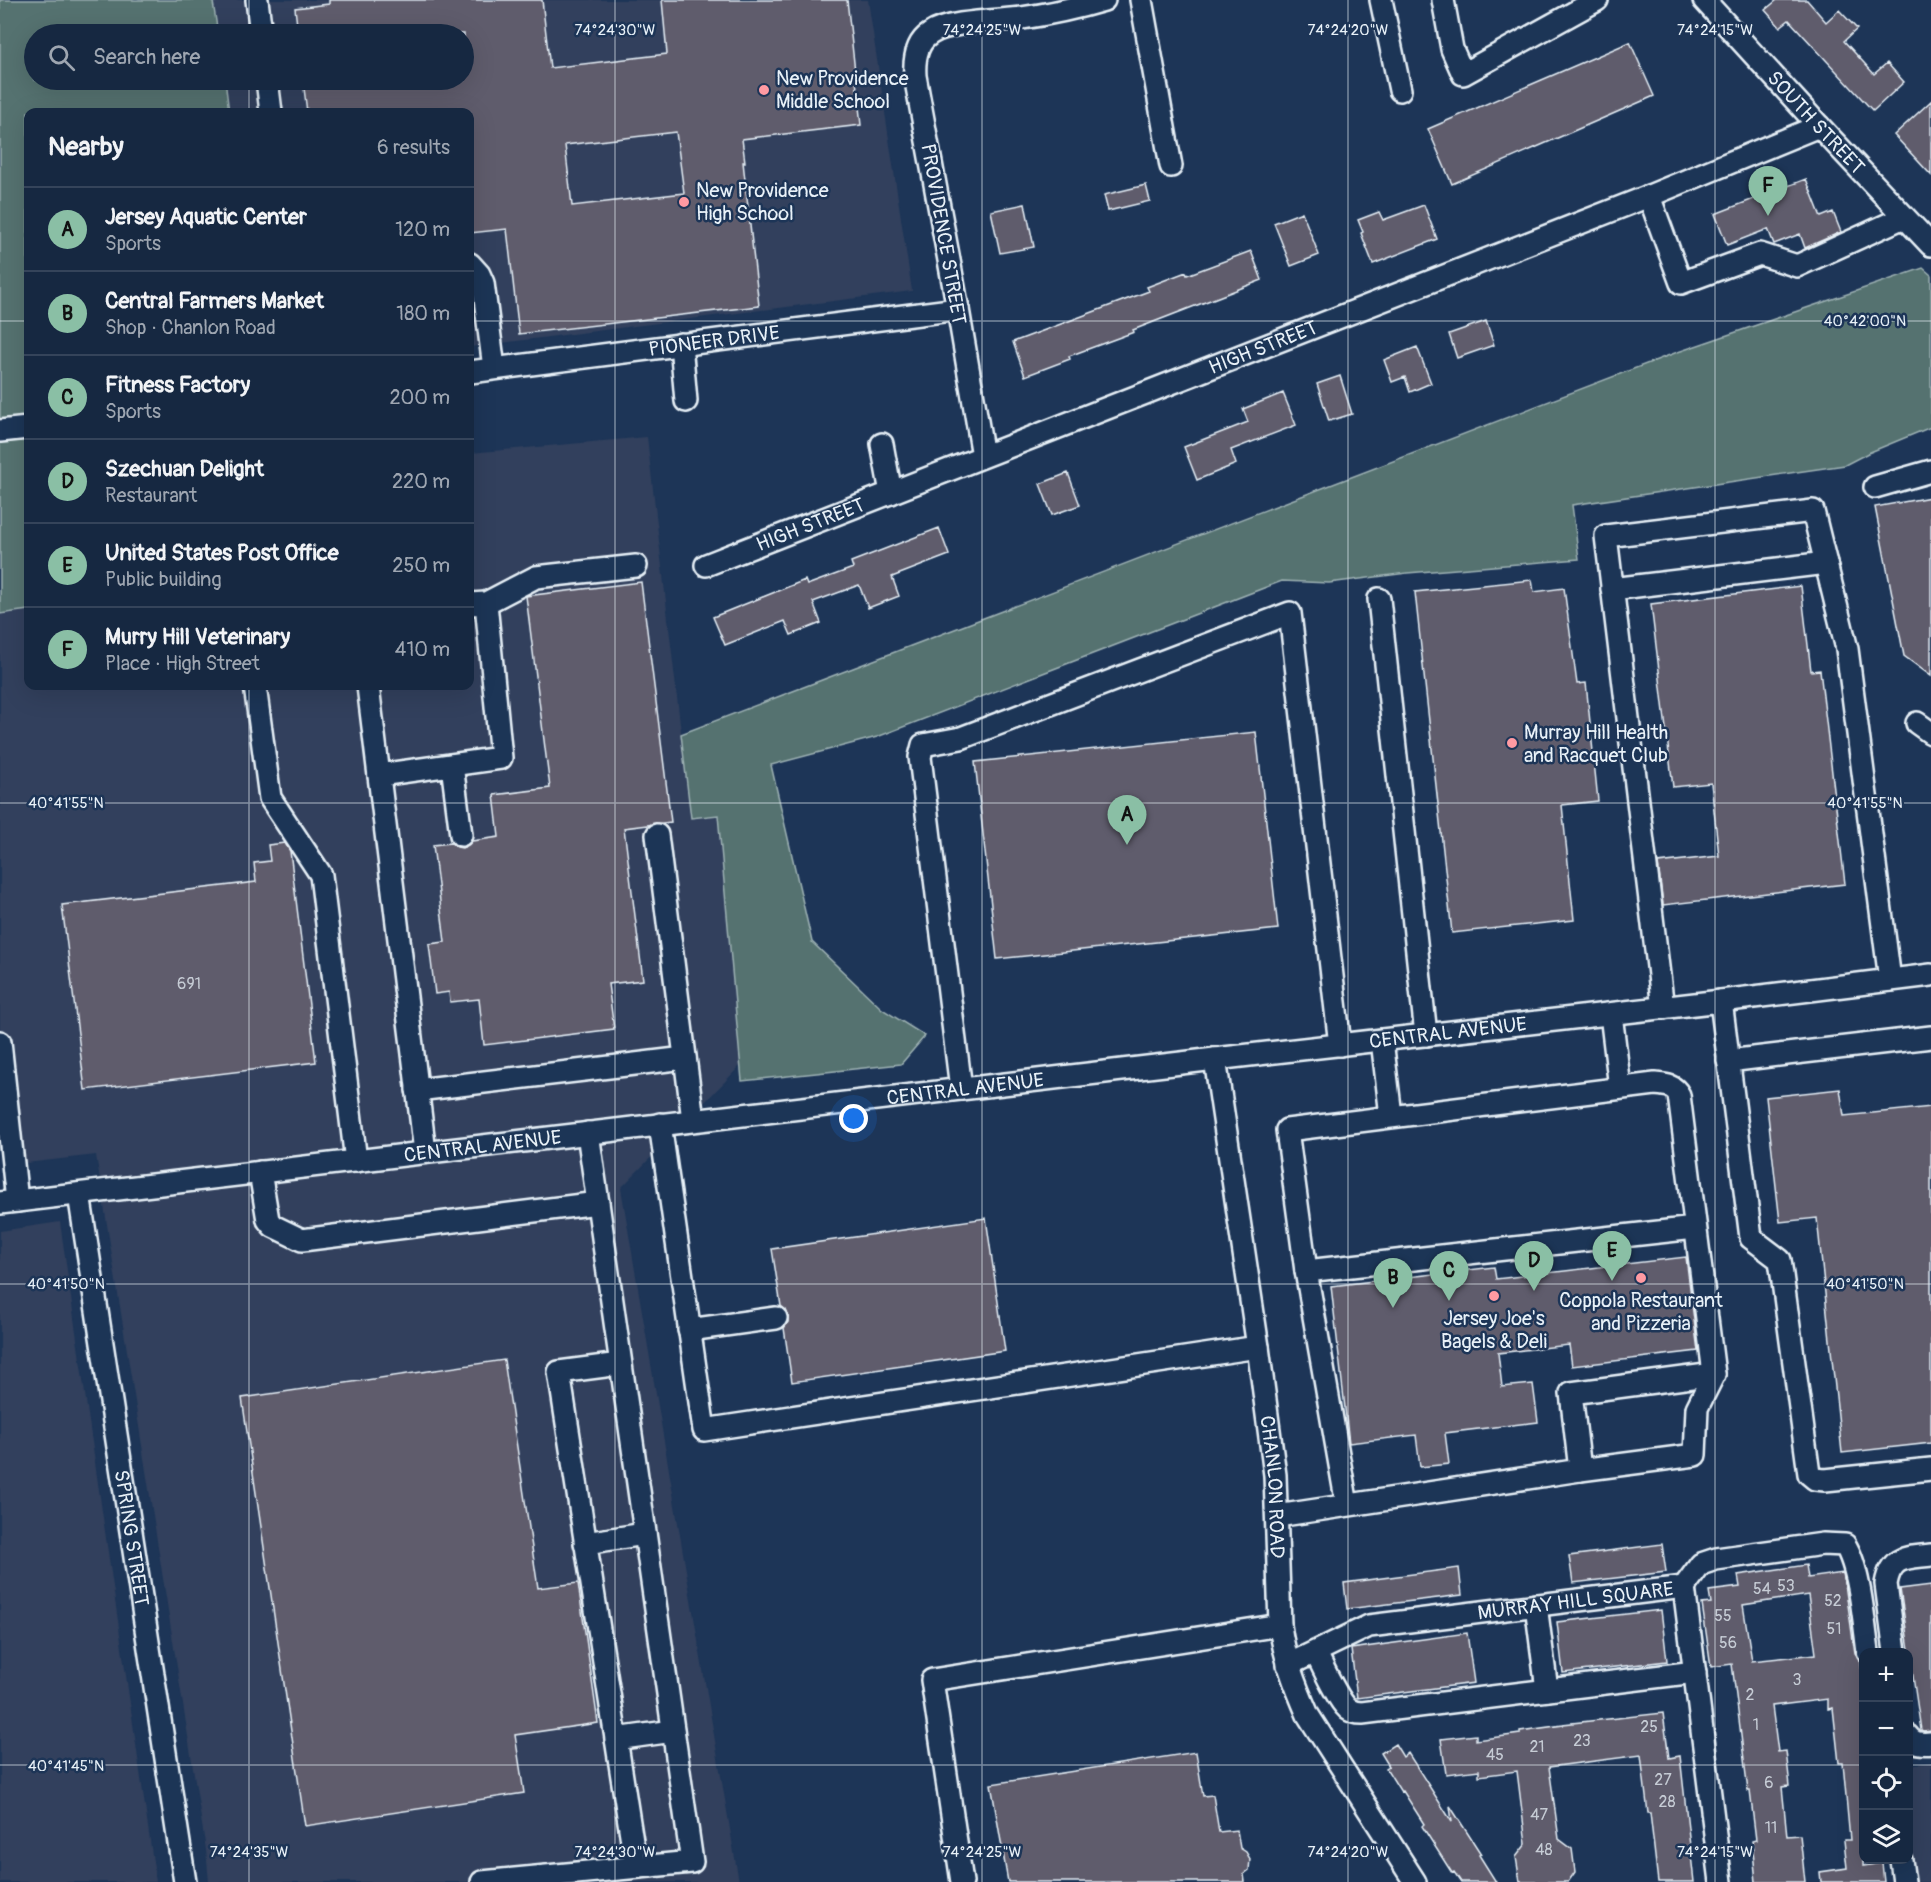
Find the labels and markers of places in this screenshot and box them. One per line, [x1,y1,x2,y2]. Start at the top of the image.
place label: New Providence Middle School [776,66,909,114]
marker: New Providence Middle School [757,83,771,97]
pin: F [1748,166,1788,216]
place label: New Providence High School [696,178,829,226]
marker: New Providence High School [677,195,691,209]
place label: Murray Hill Health and Racquet Club [1524,720,1668,768]
marker: Murray Hill Health and Racquet Club [1505,736,1519,750]
pin: A [1108,796,1146,845]
pin: E [1592,1232,1632,1281]
pin: D [1514,1242,1553,1291]
pin: C [1430,1252,1468,1301]
pin: B [1374,1258,1412,1308]
marker: Coppola Restaurant and Pizzeria [1634,1271,1648,1285]
place label: Coppola Restaurant and Pizzeria [1559,1288,1724,1336]
marker: Jersey Joe's Bagels & Deli [1487,1289,1501,1303]
place label: Jersey Joe's Bagels & Deli [1441,1306,1547,1354]

